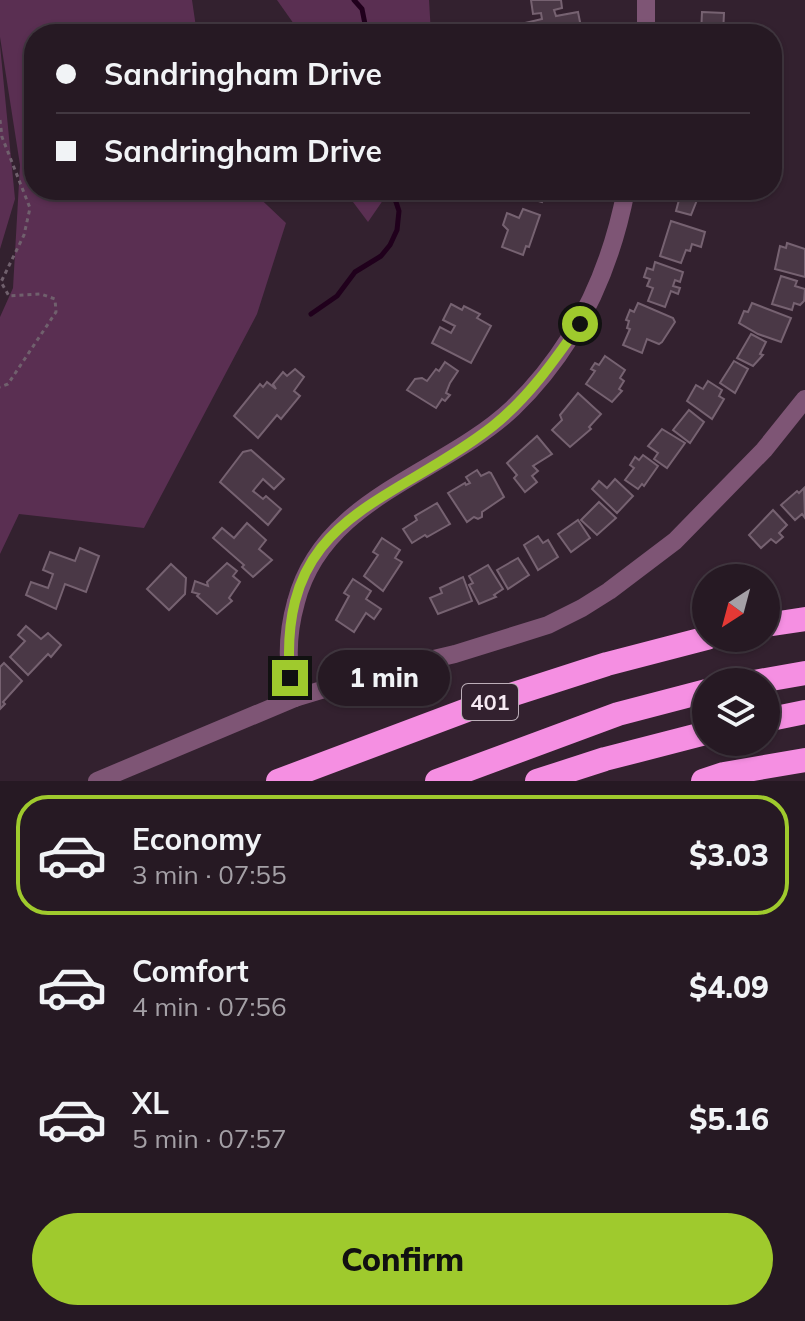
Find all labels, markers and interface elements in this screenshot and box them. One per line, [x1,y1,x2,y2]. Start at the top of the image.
text: Sandringham Drive [104,55,382,93]
text: Sandringham Drive [104,132,382,170]
route start [562,306,598,342]
north arrow [692,564,780,652]
map controls [692,564,780,756]
callout: 1 min [318,650,450,706]
route end [272,660,308,696]
text: 1 min [349,661,419,694]
button: layers [692,668,780,756]
road number: 401 [462,684,518,720]
icon: car [36,819,108,891]
text: Economy [132,820,261,858]
text: $3.03 [689,836,769,874]
text: 3 min · 07:55 [132,858,287,891]
icon: car [36,951,108,1023]
text: Comfort [132,952,249,990]
text: $4.09 [689,968,769,1006]
text: 4 min · 07:56 [132,990,287,1023]
icon: car [36,1083,108,1155]
text: XL [132,1084,169,1122]
text: $5.16 [689,1100,769,1138]
text: 5 min · 07:57 [132,1122,287,1155]
button: Confirm [32,1213,773,1305]

